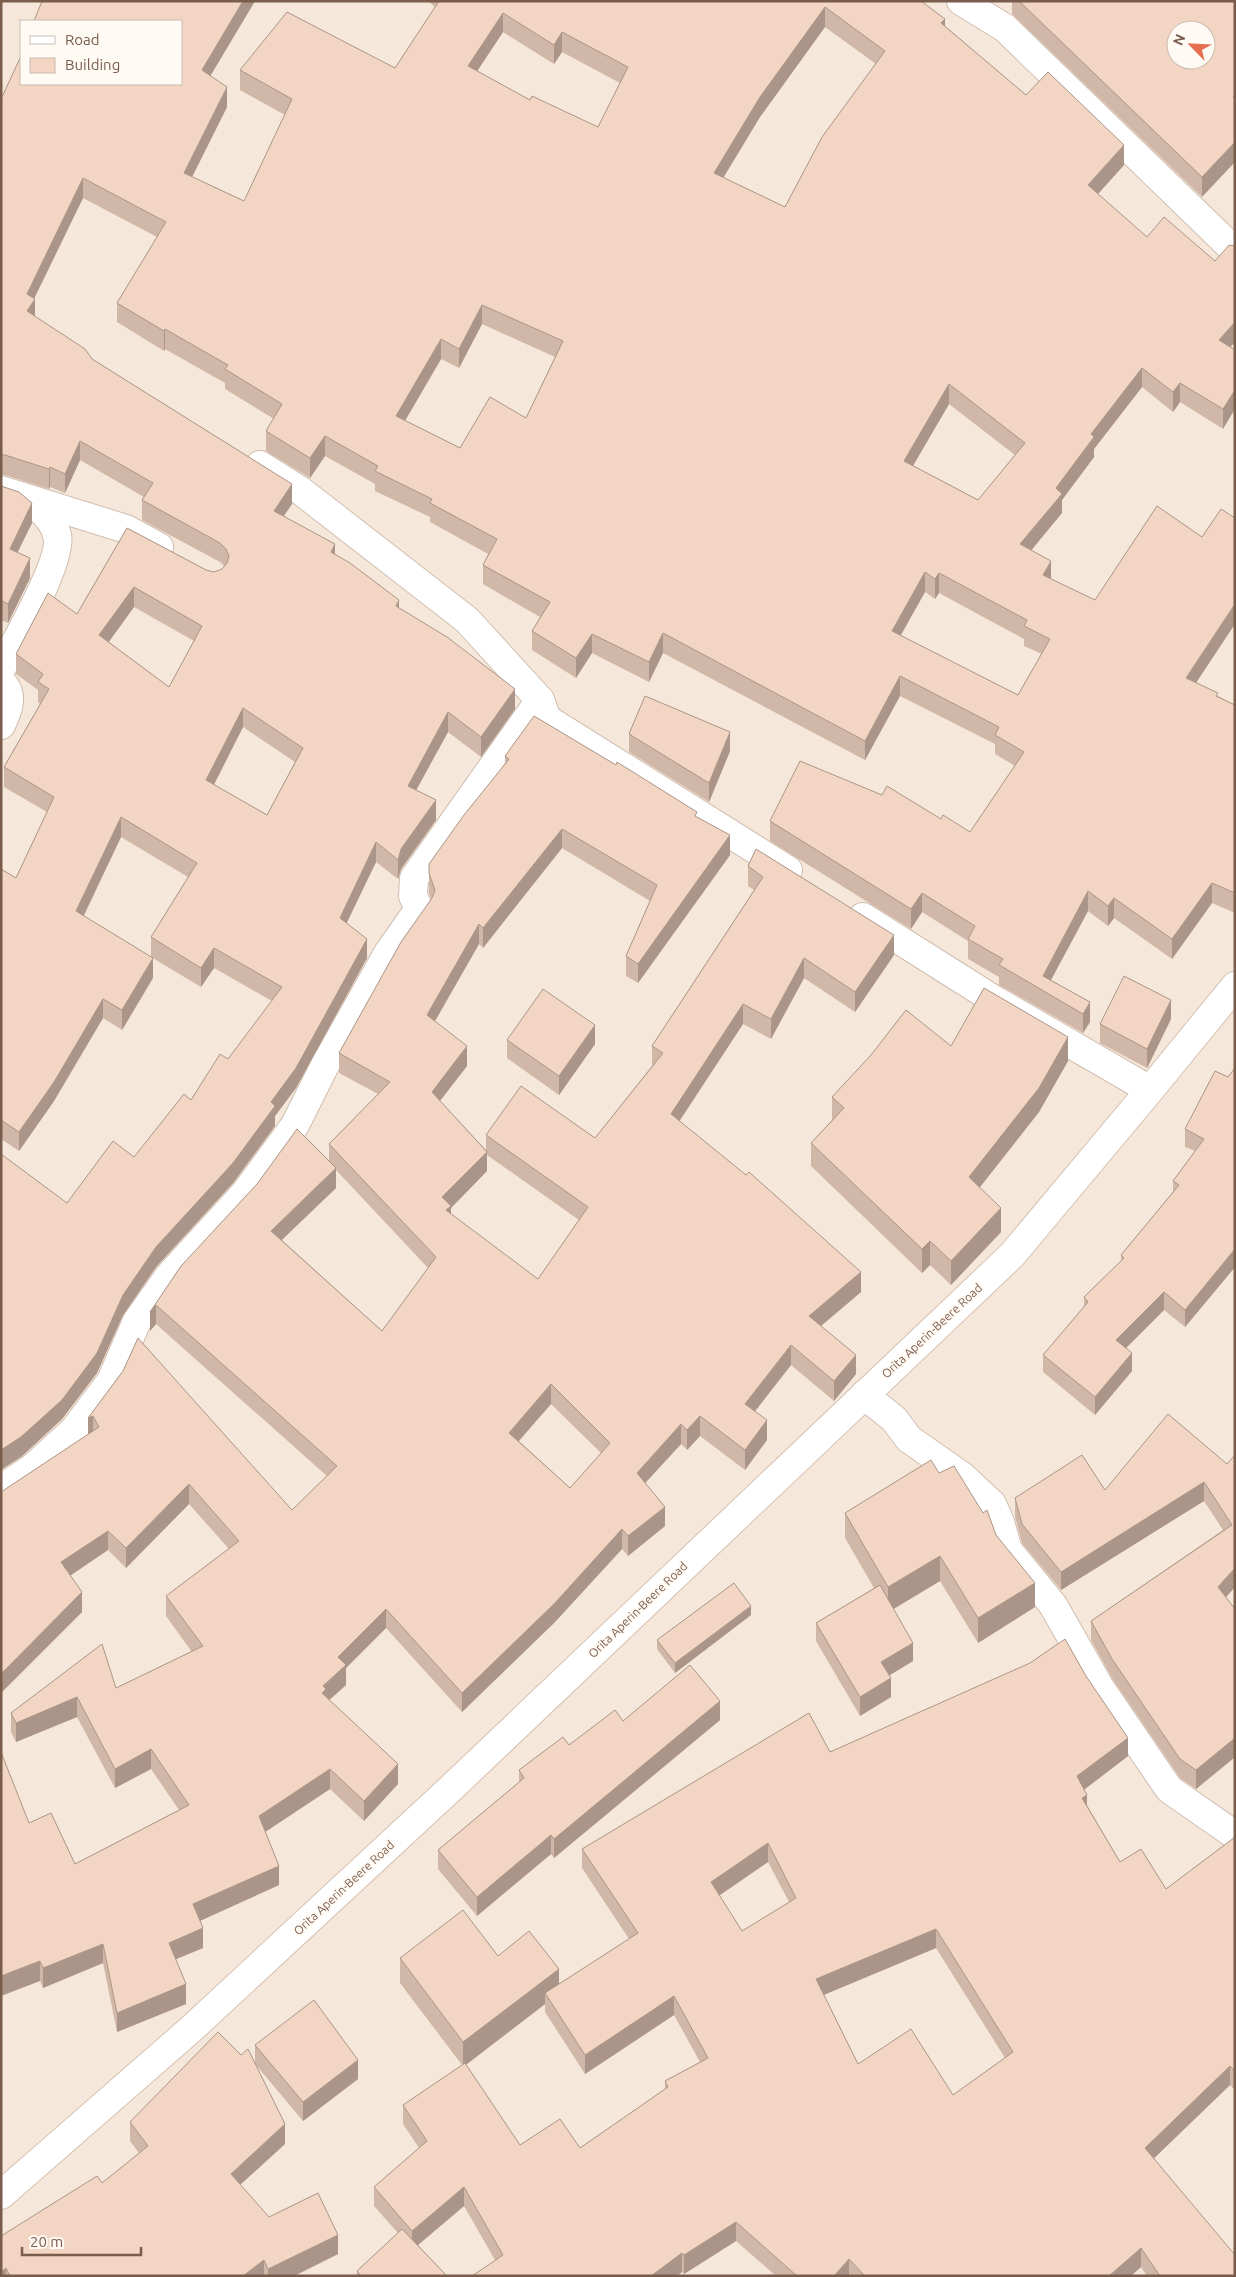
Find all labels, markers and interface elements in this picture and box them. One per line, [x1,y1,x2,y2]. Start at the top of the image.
legend [20,20,182,85]
north arrow [1166,20,1216,70]
text: Road [65,31,100,48]
text: N [1170,32,1189,48]
text: Building [65,56,120,73]
street label: Orita Aperin-Beere Road [879,1281,984,1380]
street label: Orita Aperin-Beere Road [586,1559,690,1660]
street label: Orita Aperin-Beere Road [291,1838,396,1937]
scale bar [22,2224,141,2256]
text: 20 m [30,2233,63,2250]

